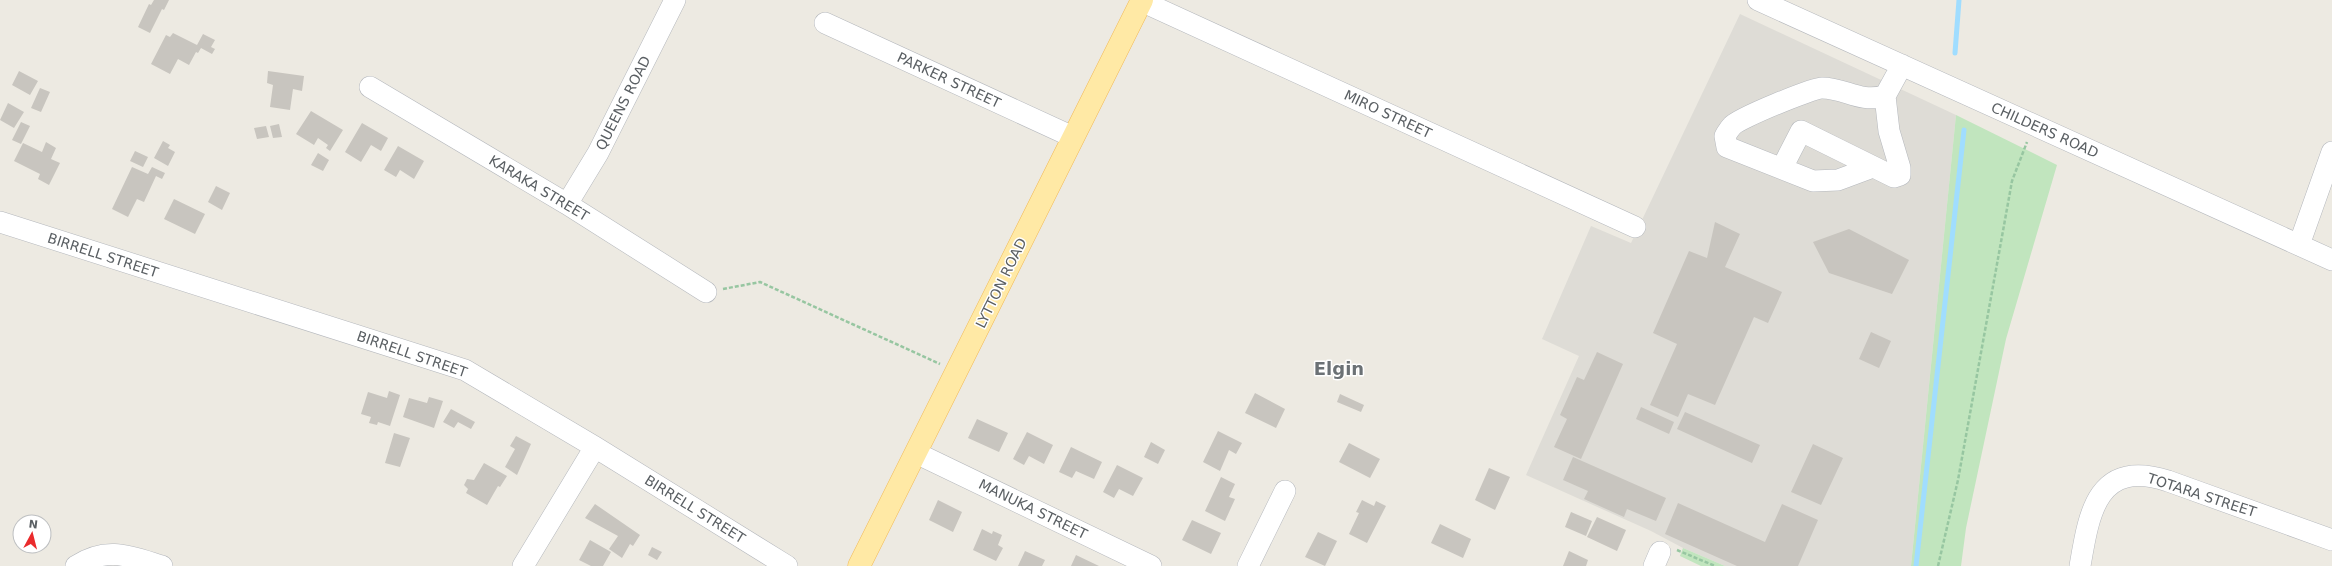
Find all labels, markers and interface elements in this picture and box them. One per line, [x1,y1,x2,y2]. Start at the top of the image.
street label: PARKER STREET [895,49,1004,111]
street label: QUEENS ROAD [592,53,654,153]
street label: MIRO STREET [1342,87,1435,141]
street label: CHILDERS ROAD [1989,99,2101,161]
street label: KARAKA STREET [486,152,592,224]
street label: BIRRELL STREET [46,230,161,281]
street label: LYTTON ROAD [972,235,1030,331]
street label: BIRRELL STREET [355,328,470,381]
district label: Elgin [1314,358,1364,379]
street label: TOTARA STREET [2145,470,2259,520]
street label: BIRRELL STREET [642,472,749,547]
street label: MANUKA STREET [976,476,1090,542]
north arrow [12,514,52,554]
text: N [28,518,39,532]

